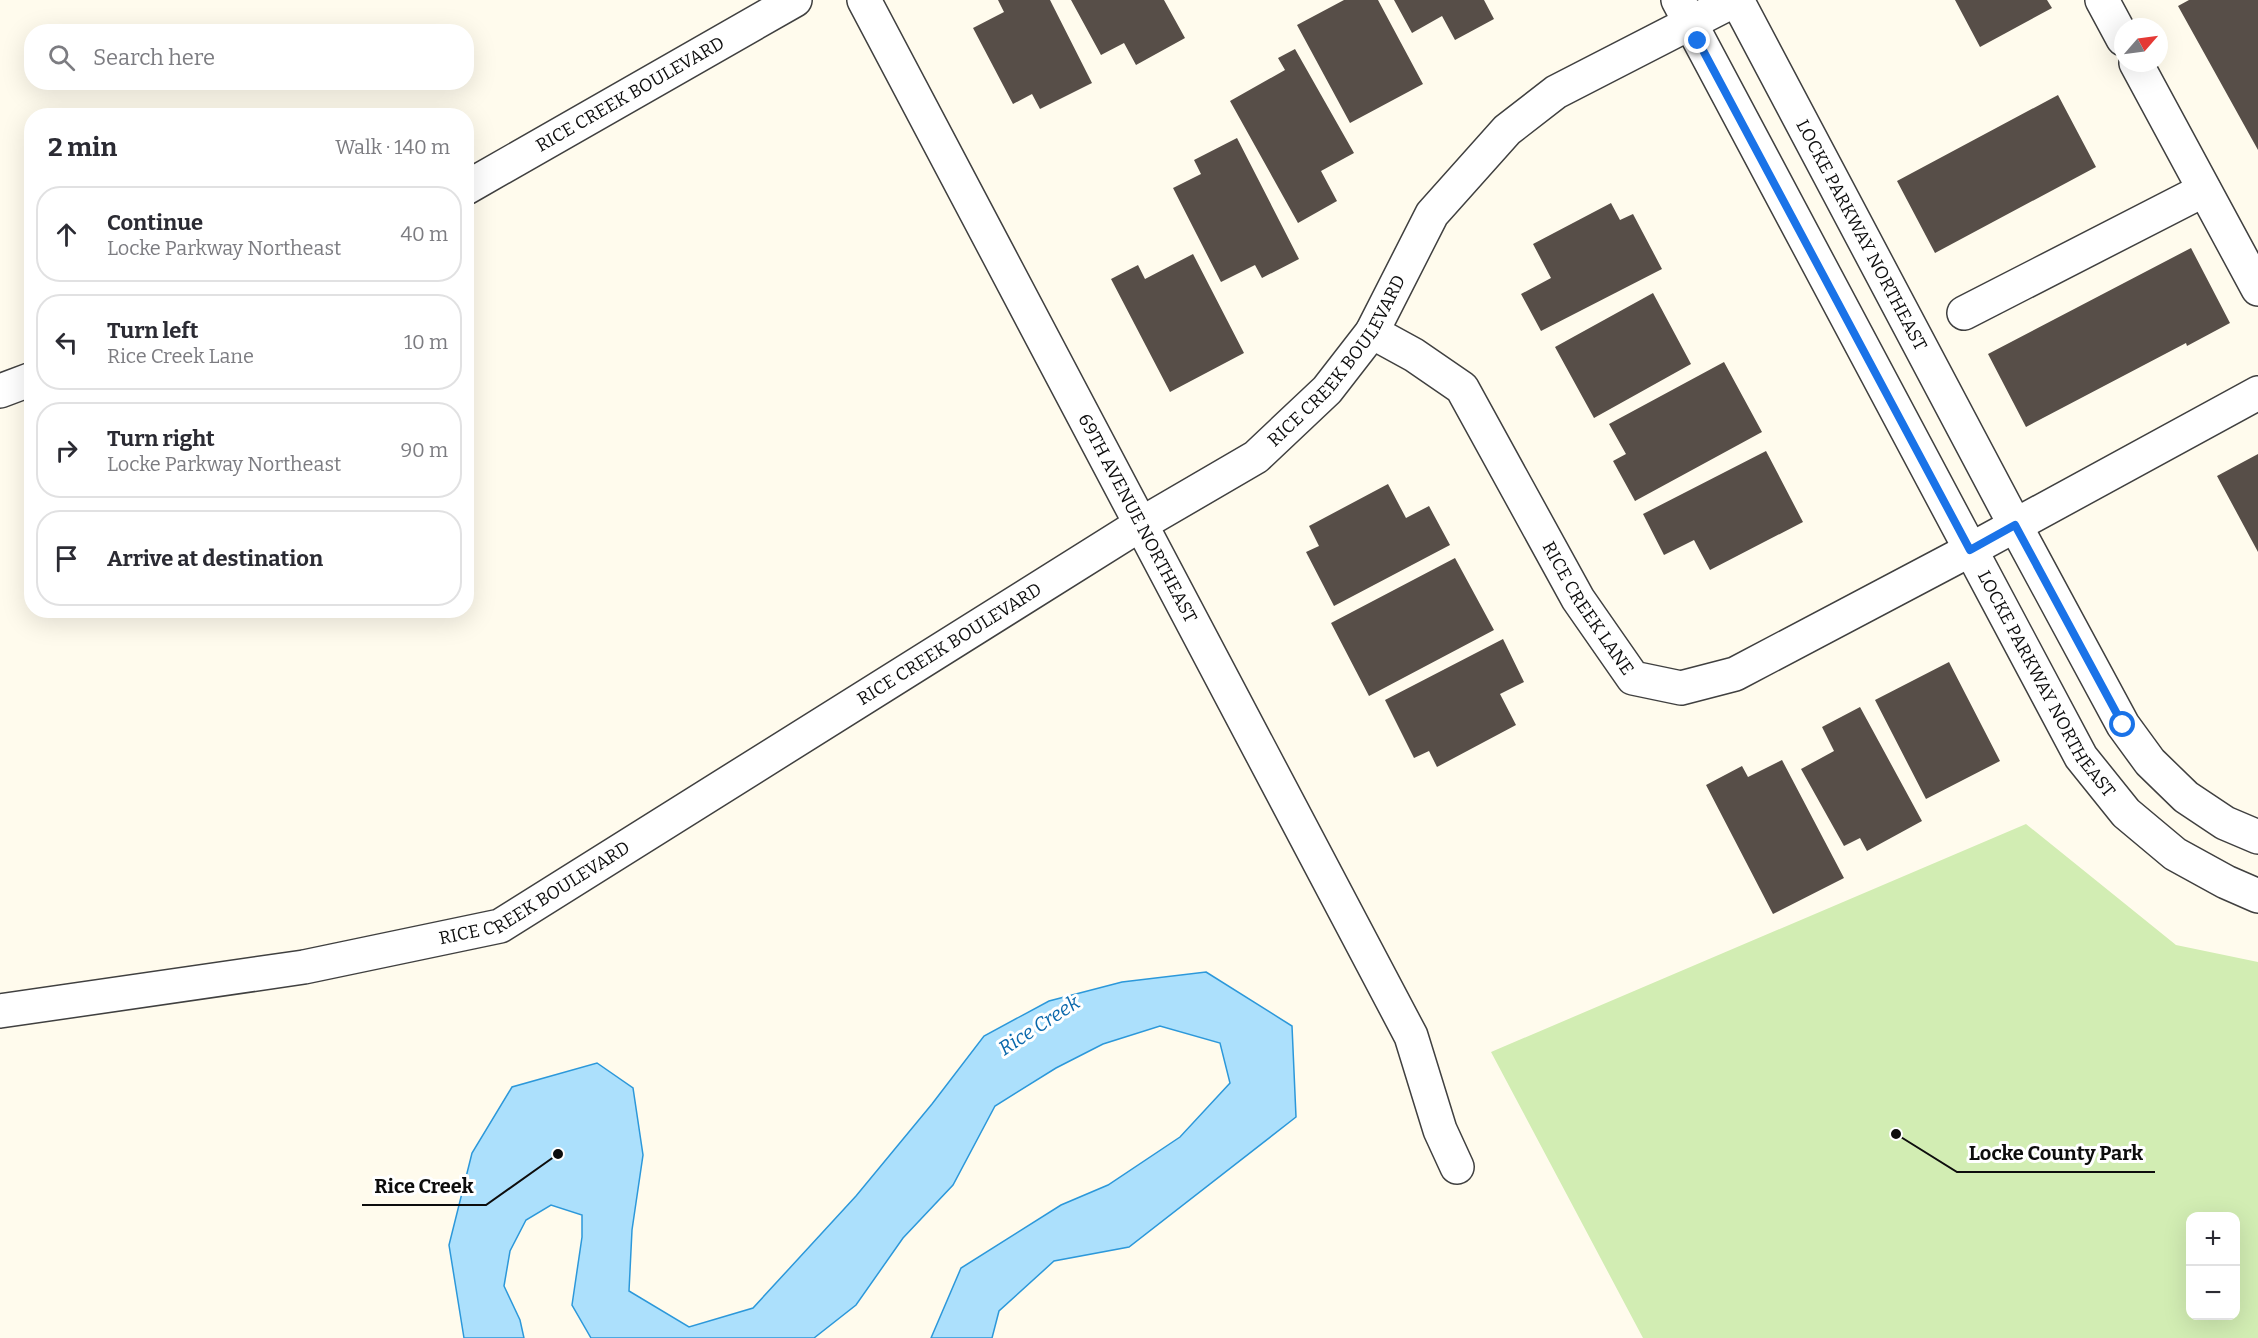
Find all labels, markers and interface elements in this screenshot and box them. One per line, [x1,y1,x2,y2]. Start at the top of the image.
north arrow [2114,18,2168,72]
search box [24,24,474,90]
route end [1684,27,1710,53]
street label: RICE CREEK BOULEVARD [532,32,728,157]
icon: search [45,41,78,74]
text: Search here [93,44,215,71]
street label: LOCKE PARKWAY NORTHEAST [1791,116,1932,355]
text: 2 min [48,132,117,163]
text: Walk · 140 m [335,135,450,159]
text: Continue [107,209,203,236]
icon: ahead [50,218,83,251]
text: 40 m [400,222,448,246]
text: Locke Parkway Northeast [107,236,341,260]
street label: RICE CREEK BOULEVARD [1263,271,1410,451]
text: Turn left [107,317,199,344]
icon: left [50,326,83,359]
text: 10 m [404,330,448,354]
text: Rice Creek Lane [107,344,254,368]
street label: 69TH AVENUE NORTHEAST [1073,410,1202,627]
text: Turn right [107,425,215,452]
icon: right [50,434,83,467]
text: 90 m [400,438,448,462]
text: Locke Parkway Northeast [107,452,341,476]
street label: RICE CREEK LANE [1538,538,1639,679]
icon: arrive [50,542,83,575]
text: Arrive at destination [107,545,323,572]
street label: LOCKE PARKWAY NORTHEAST [1973,567,2120,802]
street label: RICE CREEK BOULEVARD [853,578,1046,710]
route start [2109,711,2135,737]
street label: RICE CREEK BOULEVARD [437,836,634,949]
water label: Rice Creek [994,990,1084,1060]
callout: Locke County Park [1957,1134,2155,1172]
text: Locke County Park [1969,1141,2143,1165]
callout: Rice Creek [362,1167,486,1205]
text: Rice Creek [374,1174,474,1198]
map controls [2186,1212,2240,1320]
button: + [2186,1212,2240,1266]
button: − [2186,1266,2240,1320]

